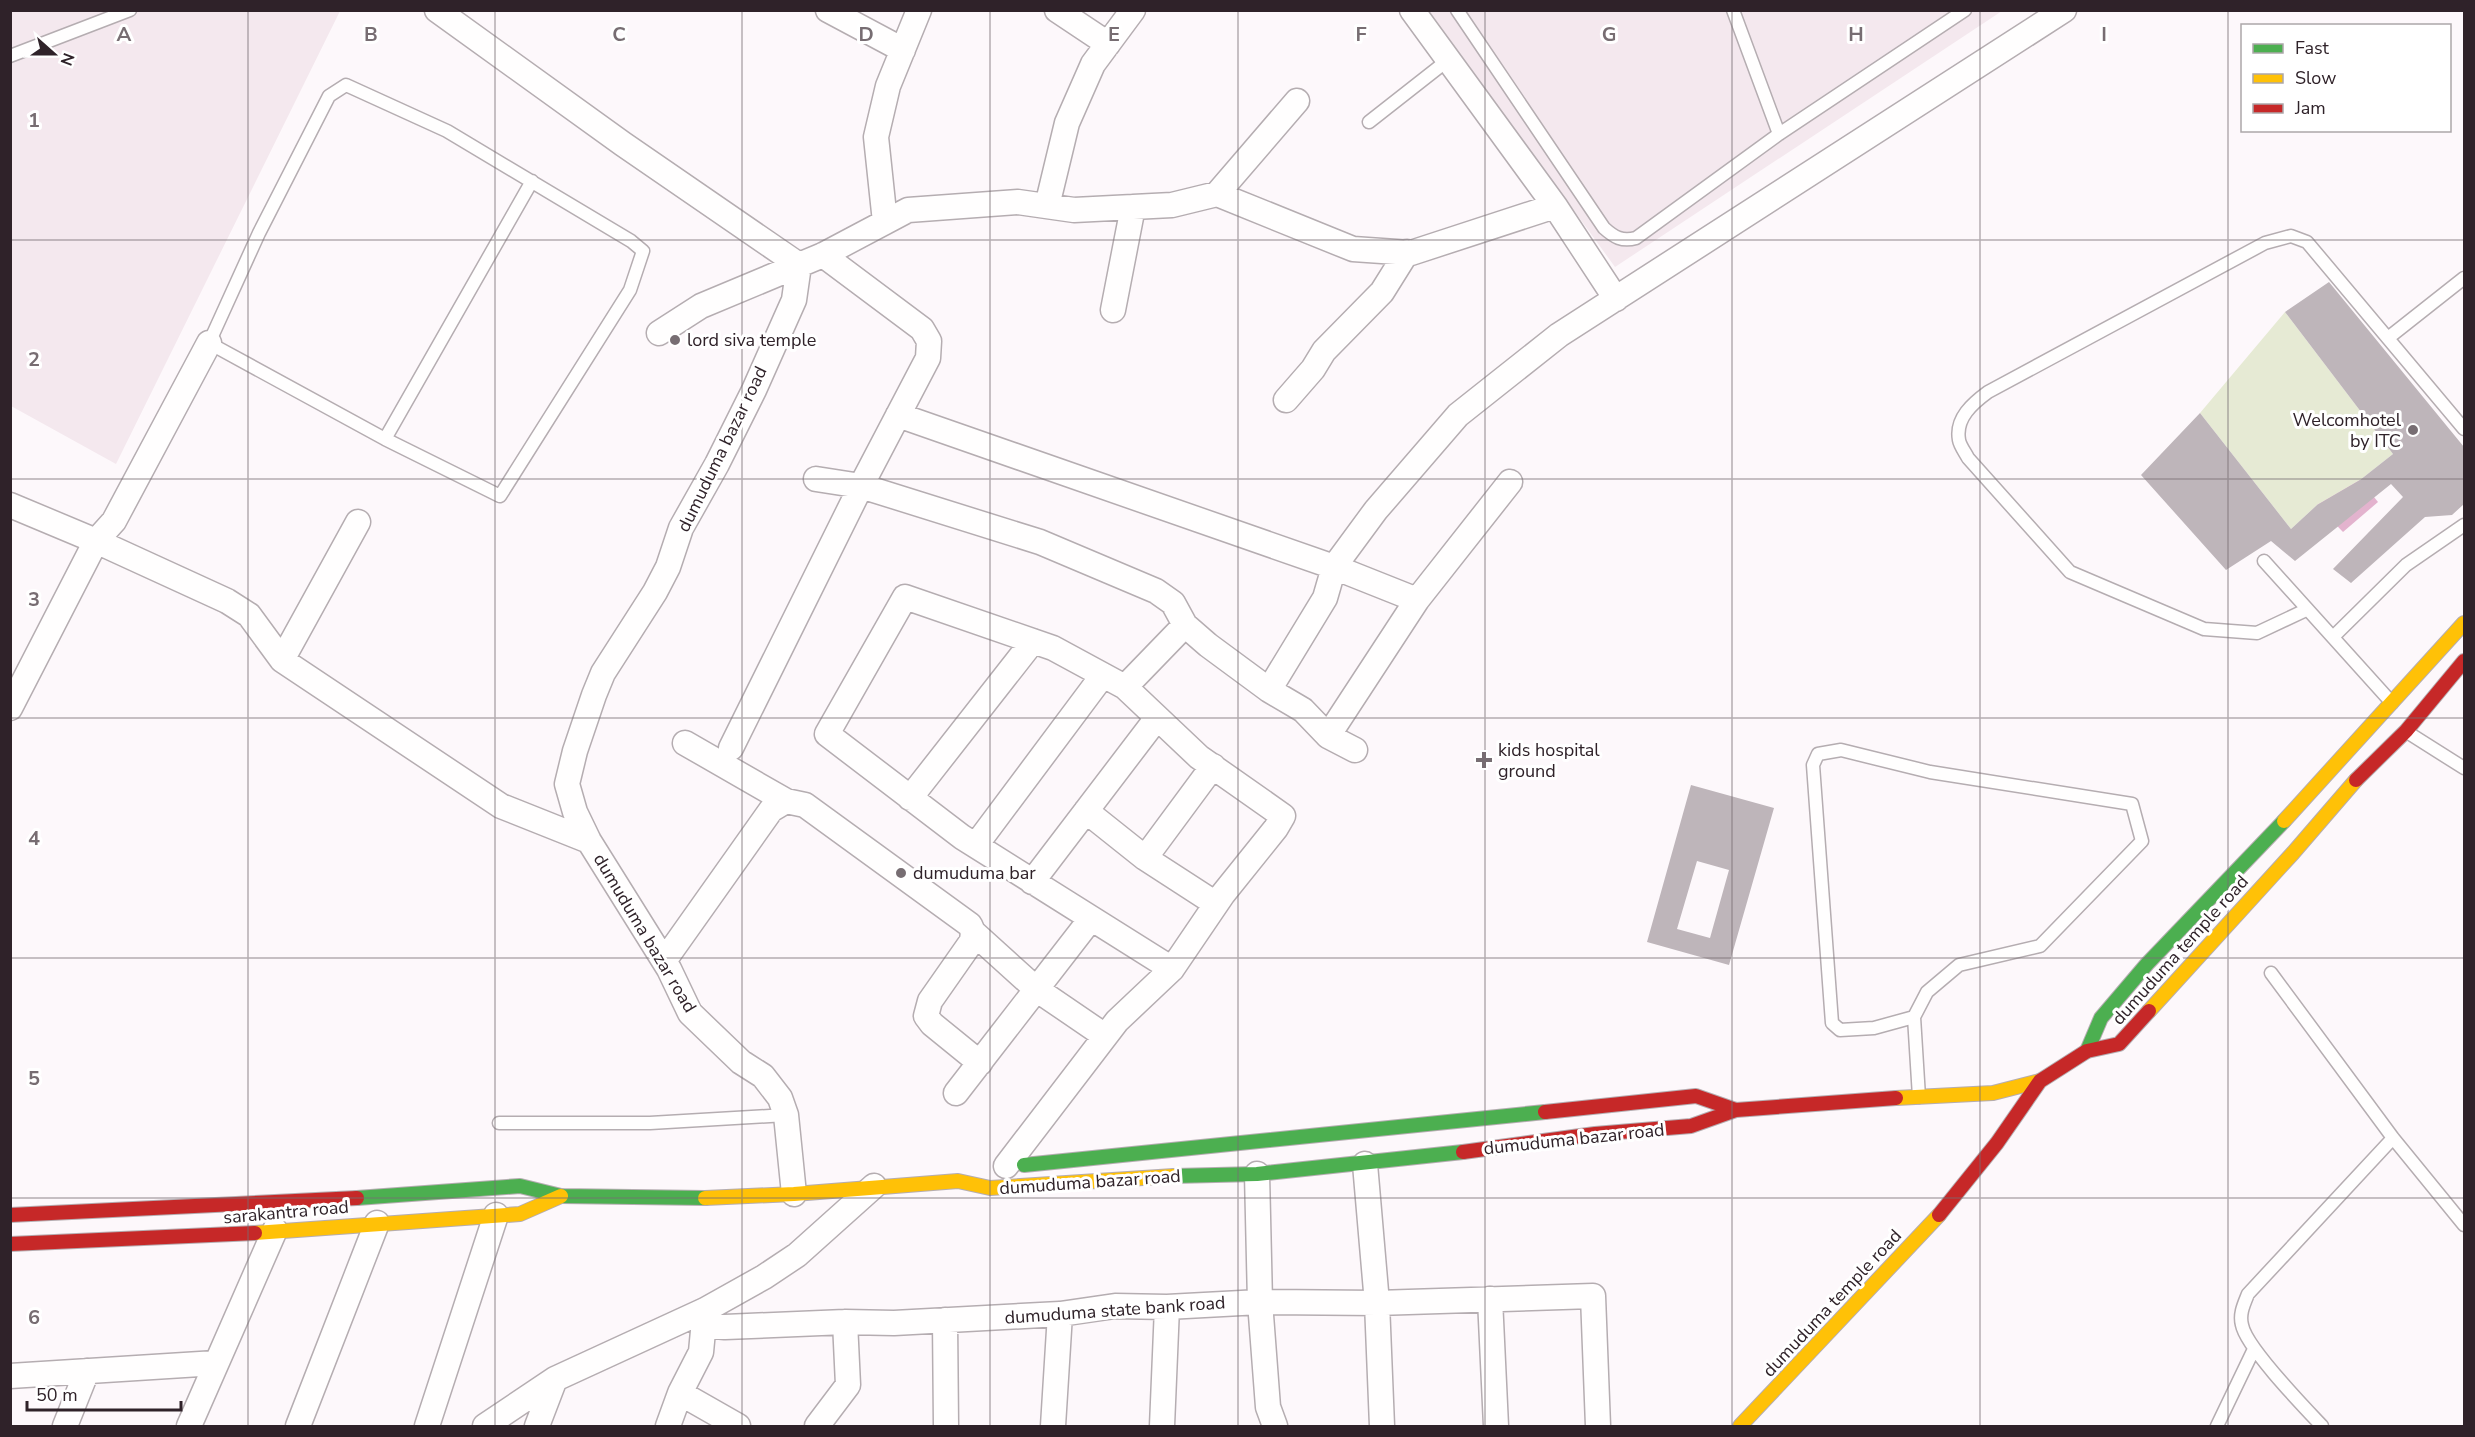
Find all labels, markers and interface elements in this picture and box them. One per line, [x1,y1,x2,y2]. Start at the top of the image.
text: A [117,21,132,48]
text: B [364,21,378,48]
text: C [612,21,626,48]
text: D [858,21,874,48]
text: E [1108,21,1120,48]
text: F [1355,21,1367,48]
text: G [1602,21,1616,48]
text: H [1848,21,1864,48]
text: I [2101,21,2107,48]
north arrow [24,24,84,84]
legend [2241,24,2451,132]
text: Fast [2295,36,2330,60]
text: N [55,49,79,69]
text: Slow [2295,66,2336,90]
text: Jam [2294,96,2326,120]
text: 1 [28,107,40,134]
place label: lord siva temple [687,328,816,352]
marker: lord siva temple [668,333,682,347]
text: 2 [28,346,40,373]
street label: dumuduma bazar road [671,362,773,536]
place label: Welcomhotel by ITC [2293,408,2402,453]
marker: Welcomhotel by ITC [2406,423,2420,437]
text: 3 [28,586,40,613]
place label: kids hospital ground [1498,738,1600,783]
marker: kids hospital ground [1475,751,1493,769]
text: 4 [28,825,40,852]
street label: dumuduma bazar road [588,849,702,1017]
place label: dumuduma bar [913,861,1036,885]
marker: dumuduma bar [894,866,908,880]
street label: dumuduma temple road [2106,870,2254,1030]
text: 5 [28,1065,40,1092]
street label: dumuduma bazar road [1482,1118,1666,1160]
street label: dumuduma bazar road [999,1164,1181,1200]
street label: sarakantra road [222,1195,350,1229]
street label: dumuduma temple road [1757,1224,1907,1382]
street label: dumuduma state bank road [1004,1290,1226,1330]
text: 6 [28,1304,40,1331]
scale bar [27,1374,182,1412]
text: 50 m [36,1383,78,1407]

